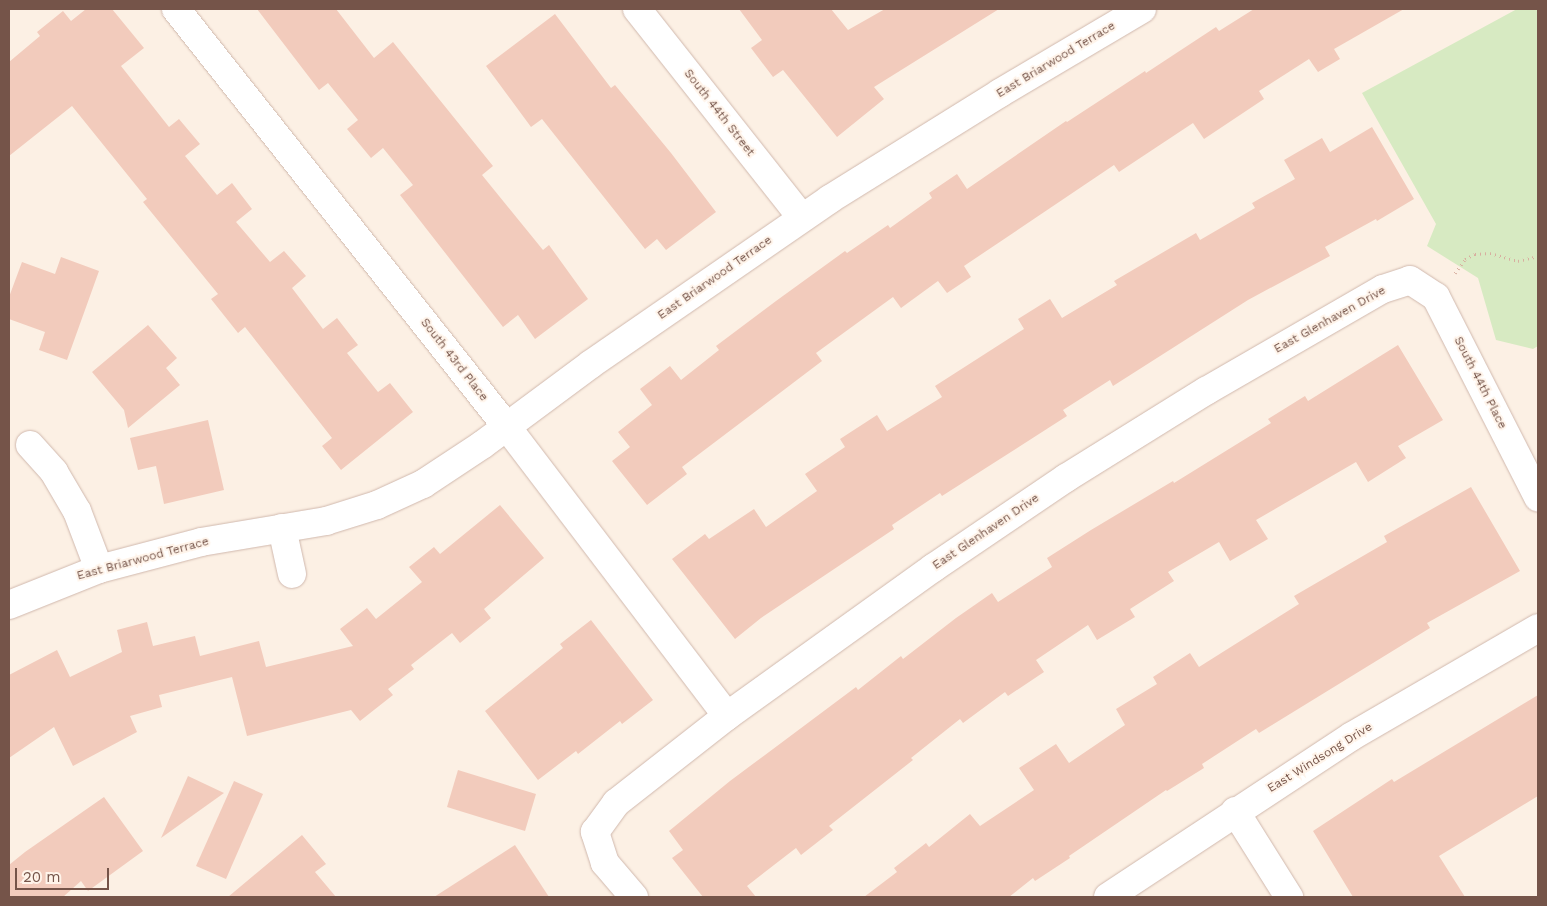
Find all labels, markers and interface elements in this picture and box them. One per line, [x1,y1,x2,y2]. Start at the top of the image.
street label: East Briarwood Terrace [994,19,1118,101]
street label: South 44th Street [681,67,757,159]
street label: East Briarwood Terrace [655,233,775,323]
street label: East Glenhaven Drive [1272,283,1388,357]
street label: South 43rd Place [417,316,491,404]
street label: South 44th Place [1451,335,1509,431]
street label: East Glenhaven Drive [930,491,1042,573]
street label: East Briarwood Terrace [75,534,211,584]
street label: East Windsong Drive [1265,720,1375,796]
scale bar [18,858,111,890]
text: 20 m [23,868,61,886]

